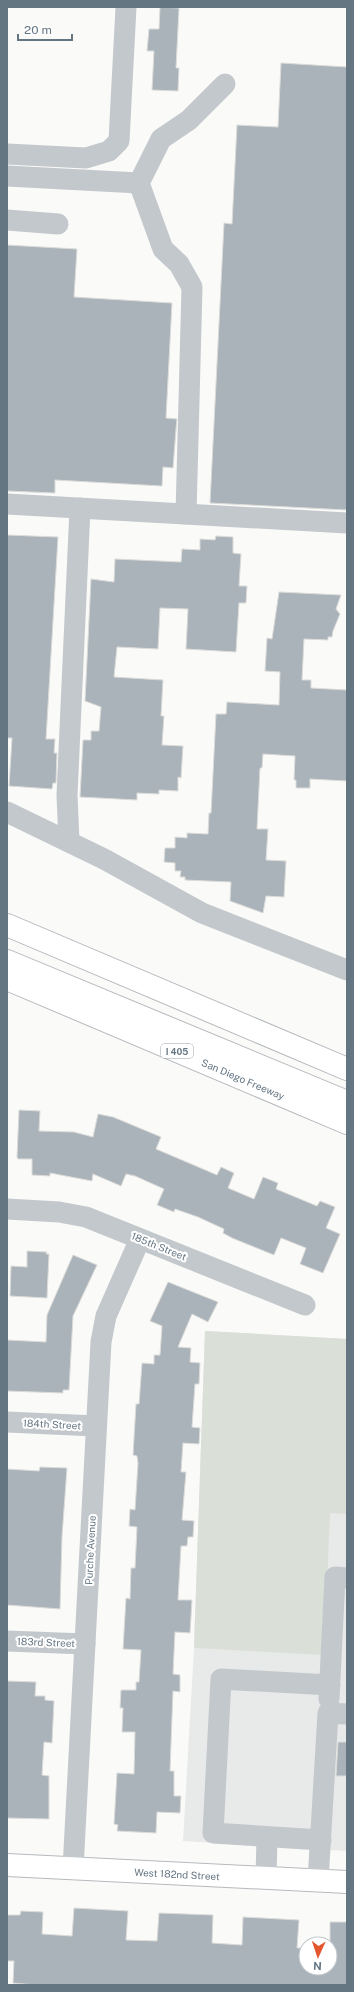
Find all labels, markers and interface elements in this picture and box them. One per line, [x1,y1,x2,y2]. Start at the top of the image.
scale bar [18,16,72,42]
text: 20 m [24,23,52,37]
road number: I 405 [161,1044,193,1058]
street label: San Diego Freeway [200,1056,287,1102]
street label: 185th Street [130,1230,188,1263]
street label: 184th Street [23,1416,81,1432]
street label: Purche Avenue [82,1515,98,1585]
street label: 183rd Street [17,1635,75,1649]
street label: West 182nd Street [134,1866,220,1882]
north arrow [298,1936,338,1976]
text: N [313,1960,322,1972]

